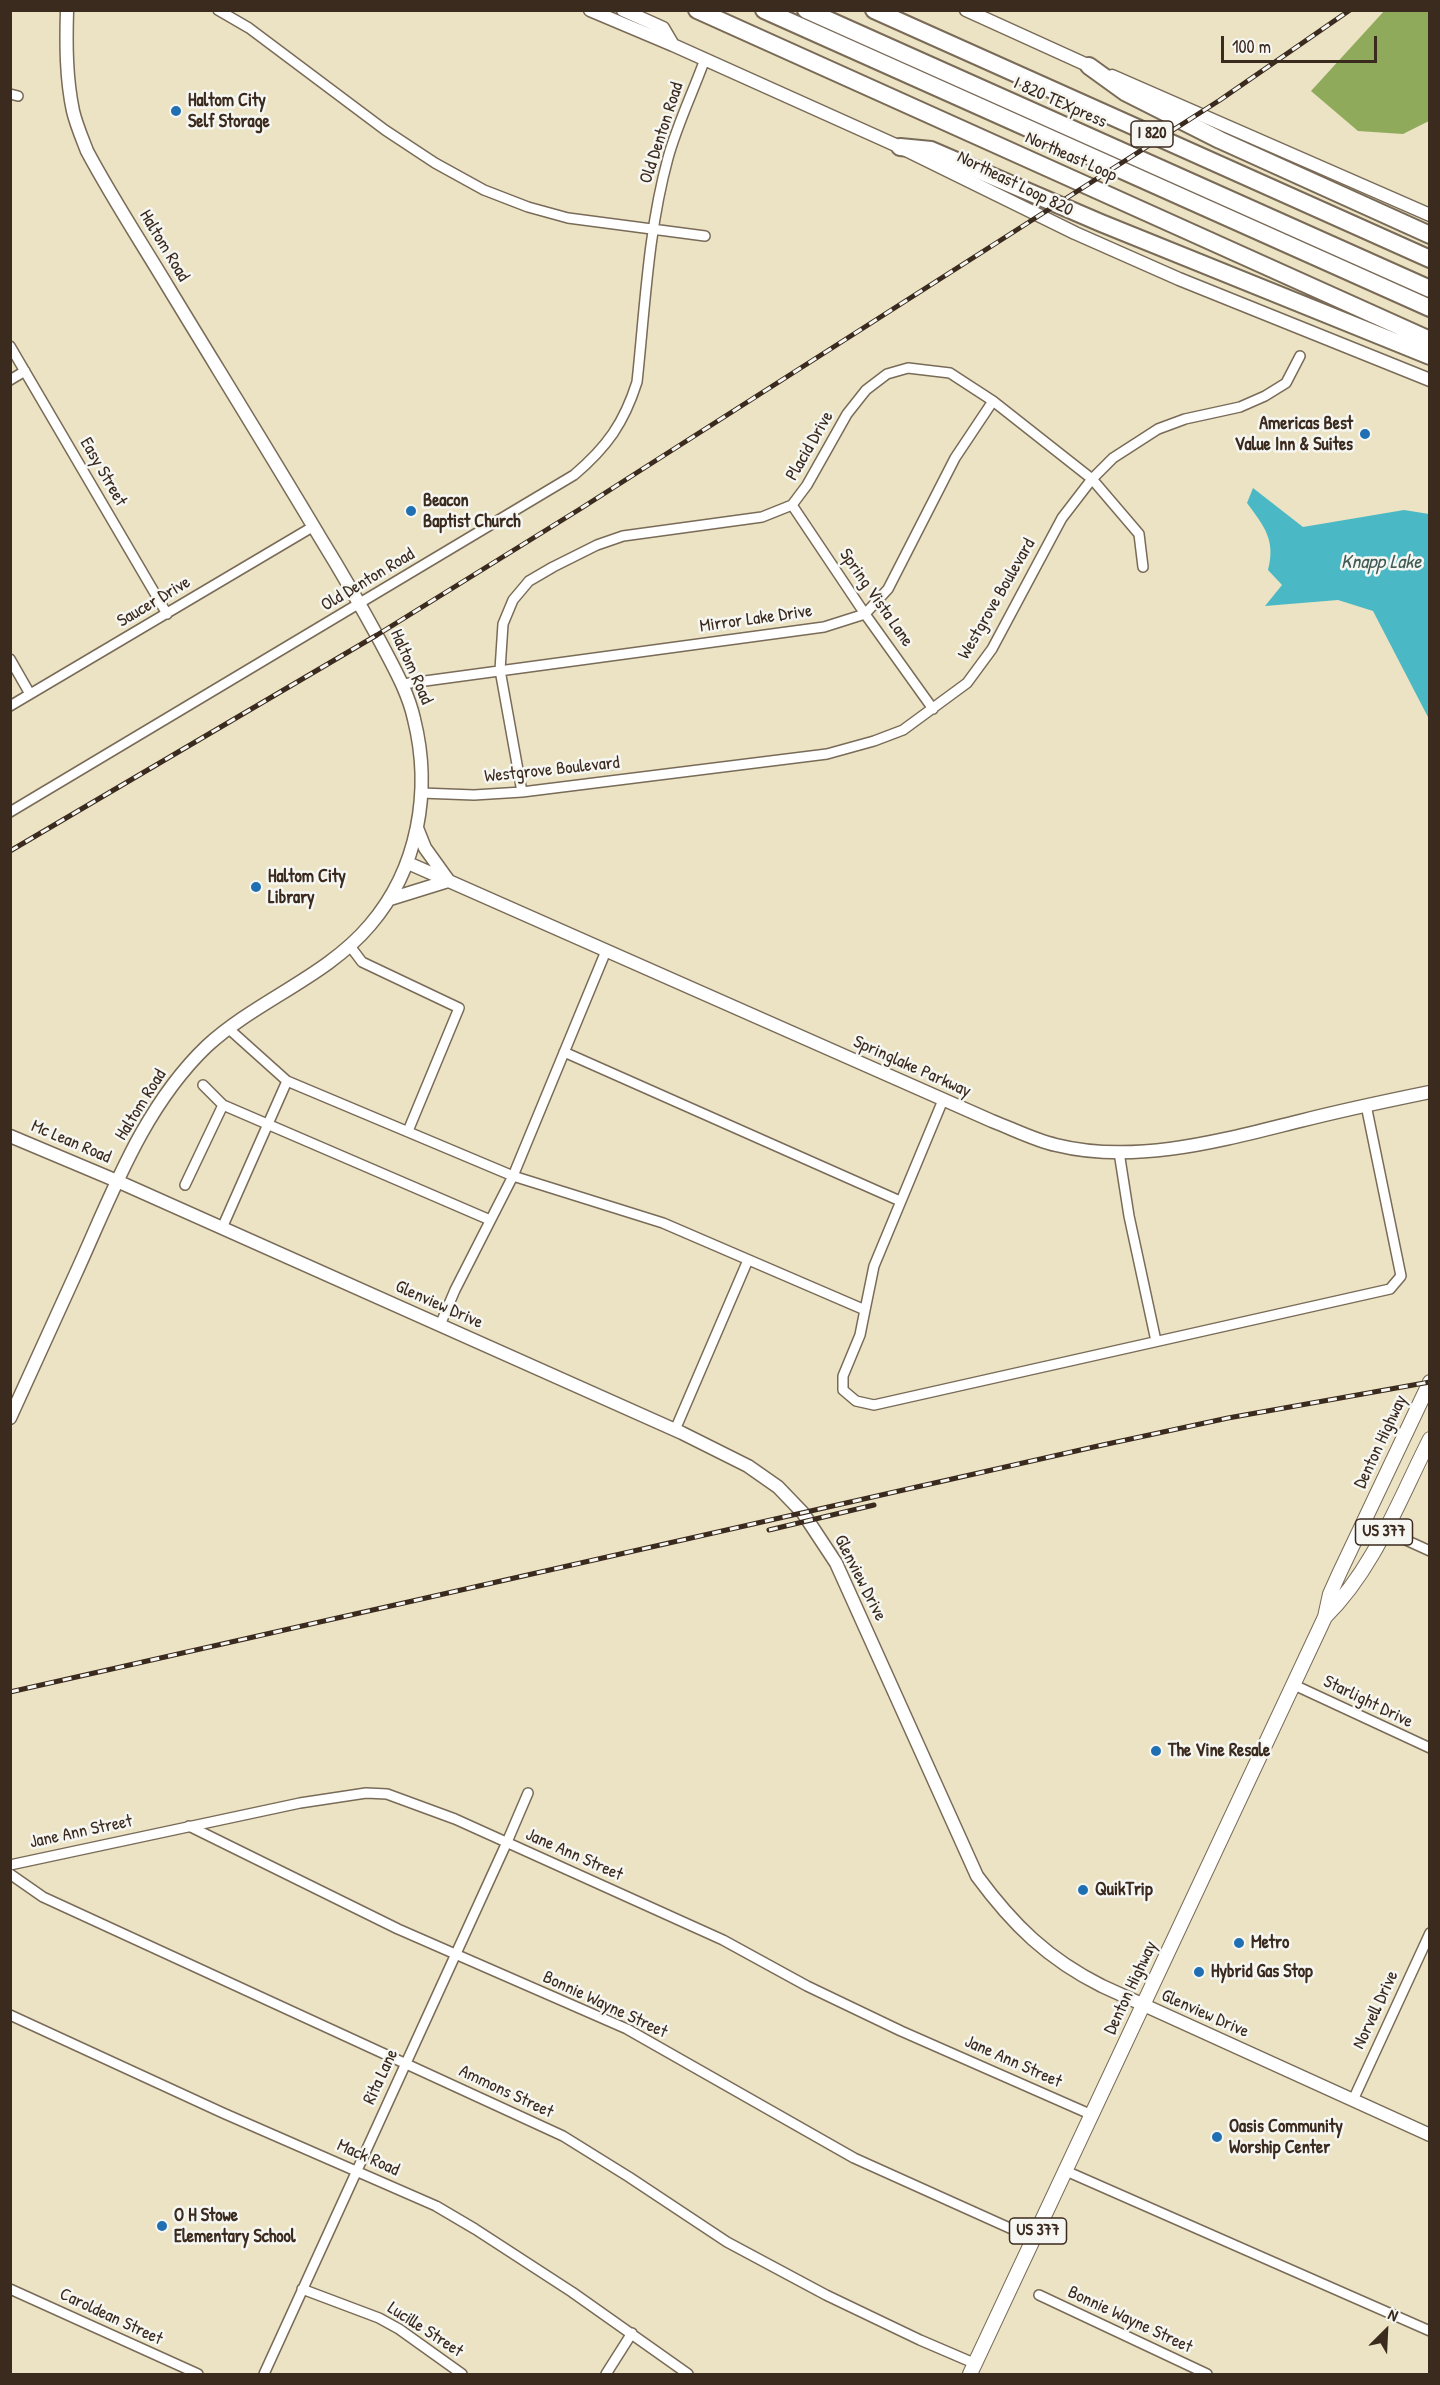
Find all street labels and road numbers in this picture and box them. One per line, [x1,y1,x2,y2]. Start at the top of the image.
street label: I 820 TEXpress [1010,73,1110,133]
street label: Old Denton Road [636,80,688,186]
road number: I 820 [1131,121,1173,147]
street label: Northeast Loop [1022,127,1120,187]
street label: Northeast Loop 820 [953,147,1077,221]
street label: Haltom Road [134,206,194,286]
street label: Placid Drive [782,407,838,485]
street label: Easy Street [75,434,131,510]
street label: Westgrove Boulevard [954,535,1040,663]
street label: Old Denton Road [317,544,419,616]
street label: Spring Vista Lane [834,545,918,651]
street label: Saucer Drive [113,572,195,632]
street label: Mirror Lake Drive [698,600,814,638]
street label: Haltom Road [385,626,437,708]
street label: Westgrove Boulevard [483,752,621,788]
street label: Springlake Parkway [850,1031,974,1103]
street label: Haltom Road [111,1066,171,1144]
street label: Mc Lean Road [28,1116,114,1168]
street label: Glenview Drive [392,1276,486,1334]
street label: Denton Highway [1350,1392,1412,1492]
road number: US 377 [1356,1519,1412,1545]
street label: Glenview Drive [829,1531,891,1625]
street label: Starlight Drive [1320,1671,1416,1733]
street label: Jane Ann Street [28,1811,134,1853]
street label: Jane Ann Street [522,1824,626,1886]
street label: Denton Highway [1100,1938,1162,2038]
street label: Bonnie Wayne Street [539,1967,671,2043]
street label: Norvell Drive [1348,1967,1404,2053]
street label: Glenview Drive [1158,1985,1252,2043]
street label: Jane Ann Street [961,2031,1065,2093]
street label: Rita Lane [359,2046,403,2108]
street label: Ammons Street [455,2061,557,2123]
street label: Mack Road [334,2135,402,2181]
road number: US 377 [1010,2218,1066,2244]
street label: Bonnie Wayne Street [1064,2282,1196,2358]
street label: Caroldean Street [56,2284,166,2350]
street label: Lucille Street [383,2298,467,2362]

